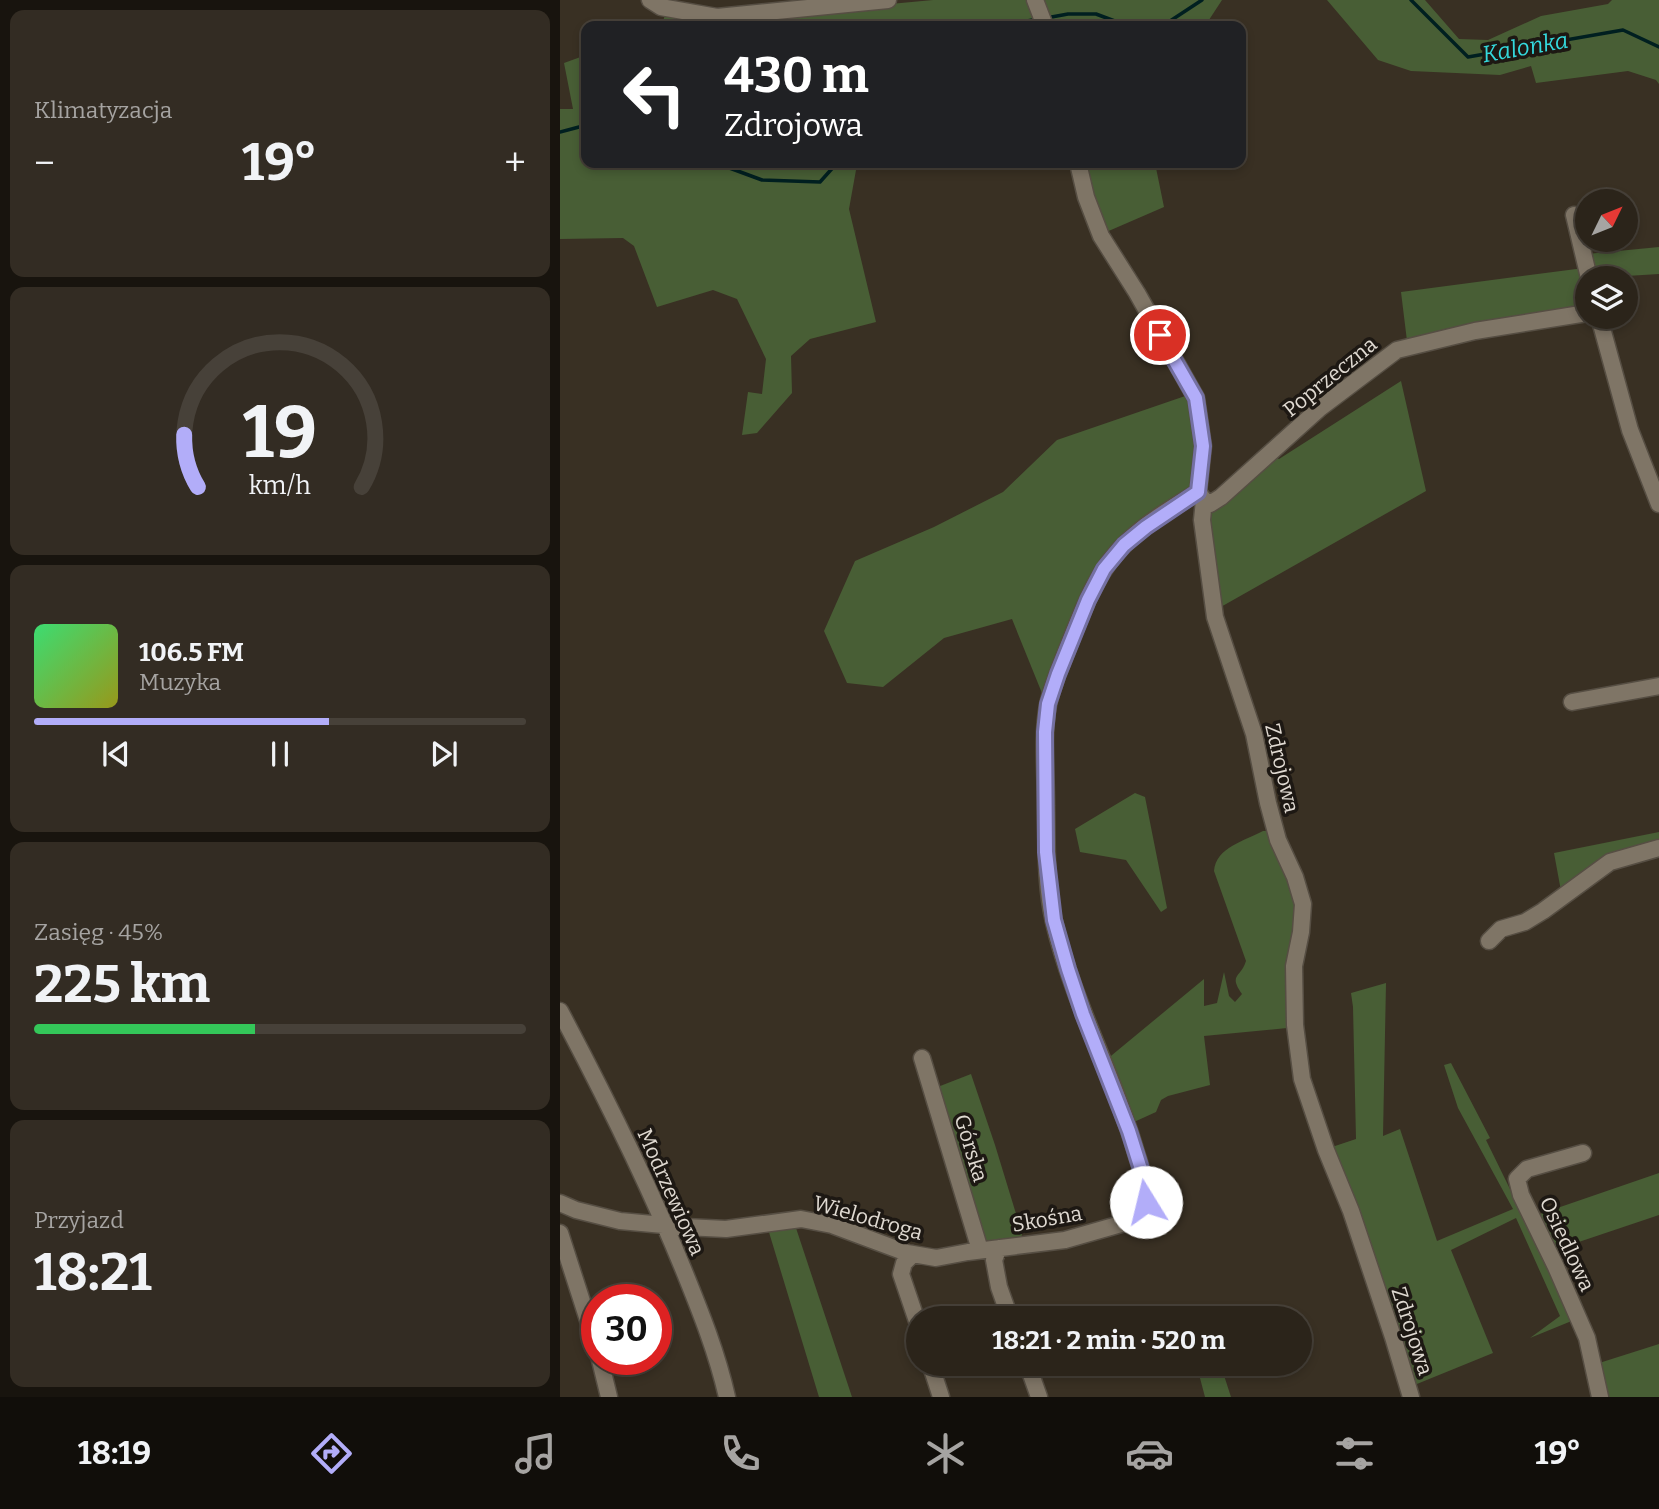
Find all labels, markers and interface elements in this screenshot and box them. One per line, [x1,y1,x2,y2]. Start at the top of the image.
water label: Kalonka [1480,26,1570,68]
text: 430 m [724,46,869,105]
icon: left [609,49,700,140]
text: Klimatyzacja [34,96,172,124]
text: Zdrojowa [724,106,863,144]
text: 19° [242,131,317,194]
text: − [34,140,55,186]
text: + [504,140,526,186]
north arrow [1575,189,1638,252]
map controls [1575,189,1638,329]
button: layers [1575,266,1638,329]
pin [1130,305,1190,365]
icon: arrive [1141,316,1179,354]
street label: Poprzeczna [1278,331,1383,423]
text: 19 [243,390,317,477]
text: km/h [249,471,311,501]
text: 106.5 FM [139,637,244,668]
text: Muzyka [139,668,221,696]
street label: Zdrojowa [1259,721,1305,816]
icon: previous [97,735,135,773]
icon: pause [261,735,299,773]
icon: next [425,735,463,773]
text: Zasięg · 45% [34,918,163,946]
text: 225 km [34,953,210,1016]
street label: Górska [948,1111,994,1185]
street label: Modrzewiowa [632,1125,711,1260]
position arrow [1109,1165,1183,1239]
street label: Wielodroga [810,1190,926,1246]
street label: Osiedlowa [1534,1193,1600,1296]
street label: Skośna [1010,1200,1085,1238]
text: Przyjazd [34,1206,124,1234]
text: 18:21 [34,1241,152,1304]
speed limit sign: 30 [581,1284,672,1375]
street label: Zdrojowa [1386,1284,1439,1379]
text: 18:21 · 2 min · 520 m [992,1325,1226,1356]
icon: directions [307,1429,356,1478]
icon: music [511,1429,560,1478]
icon: phone [716,1429,765,1478]
icon: climate [921,1429,970,1478]
icon: car [1125,1429,1174,1478]
icon: filters [1330,1429,1379,1478]
text: 18:19 [78,1434,151,1472]
text: 19° [1535,1434,1581,1472]

